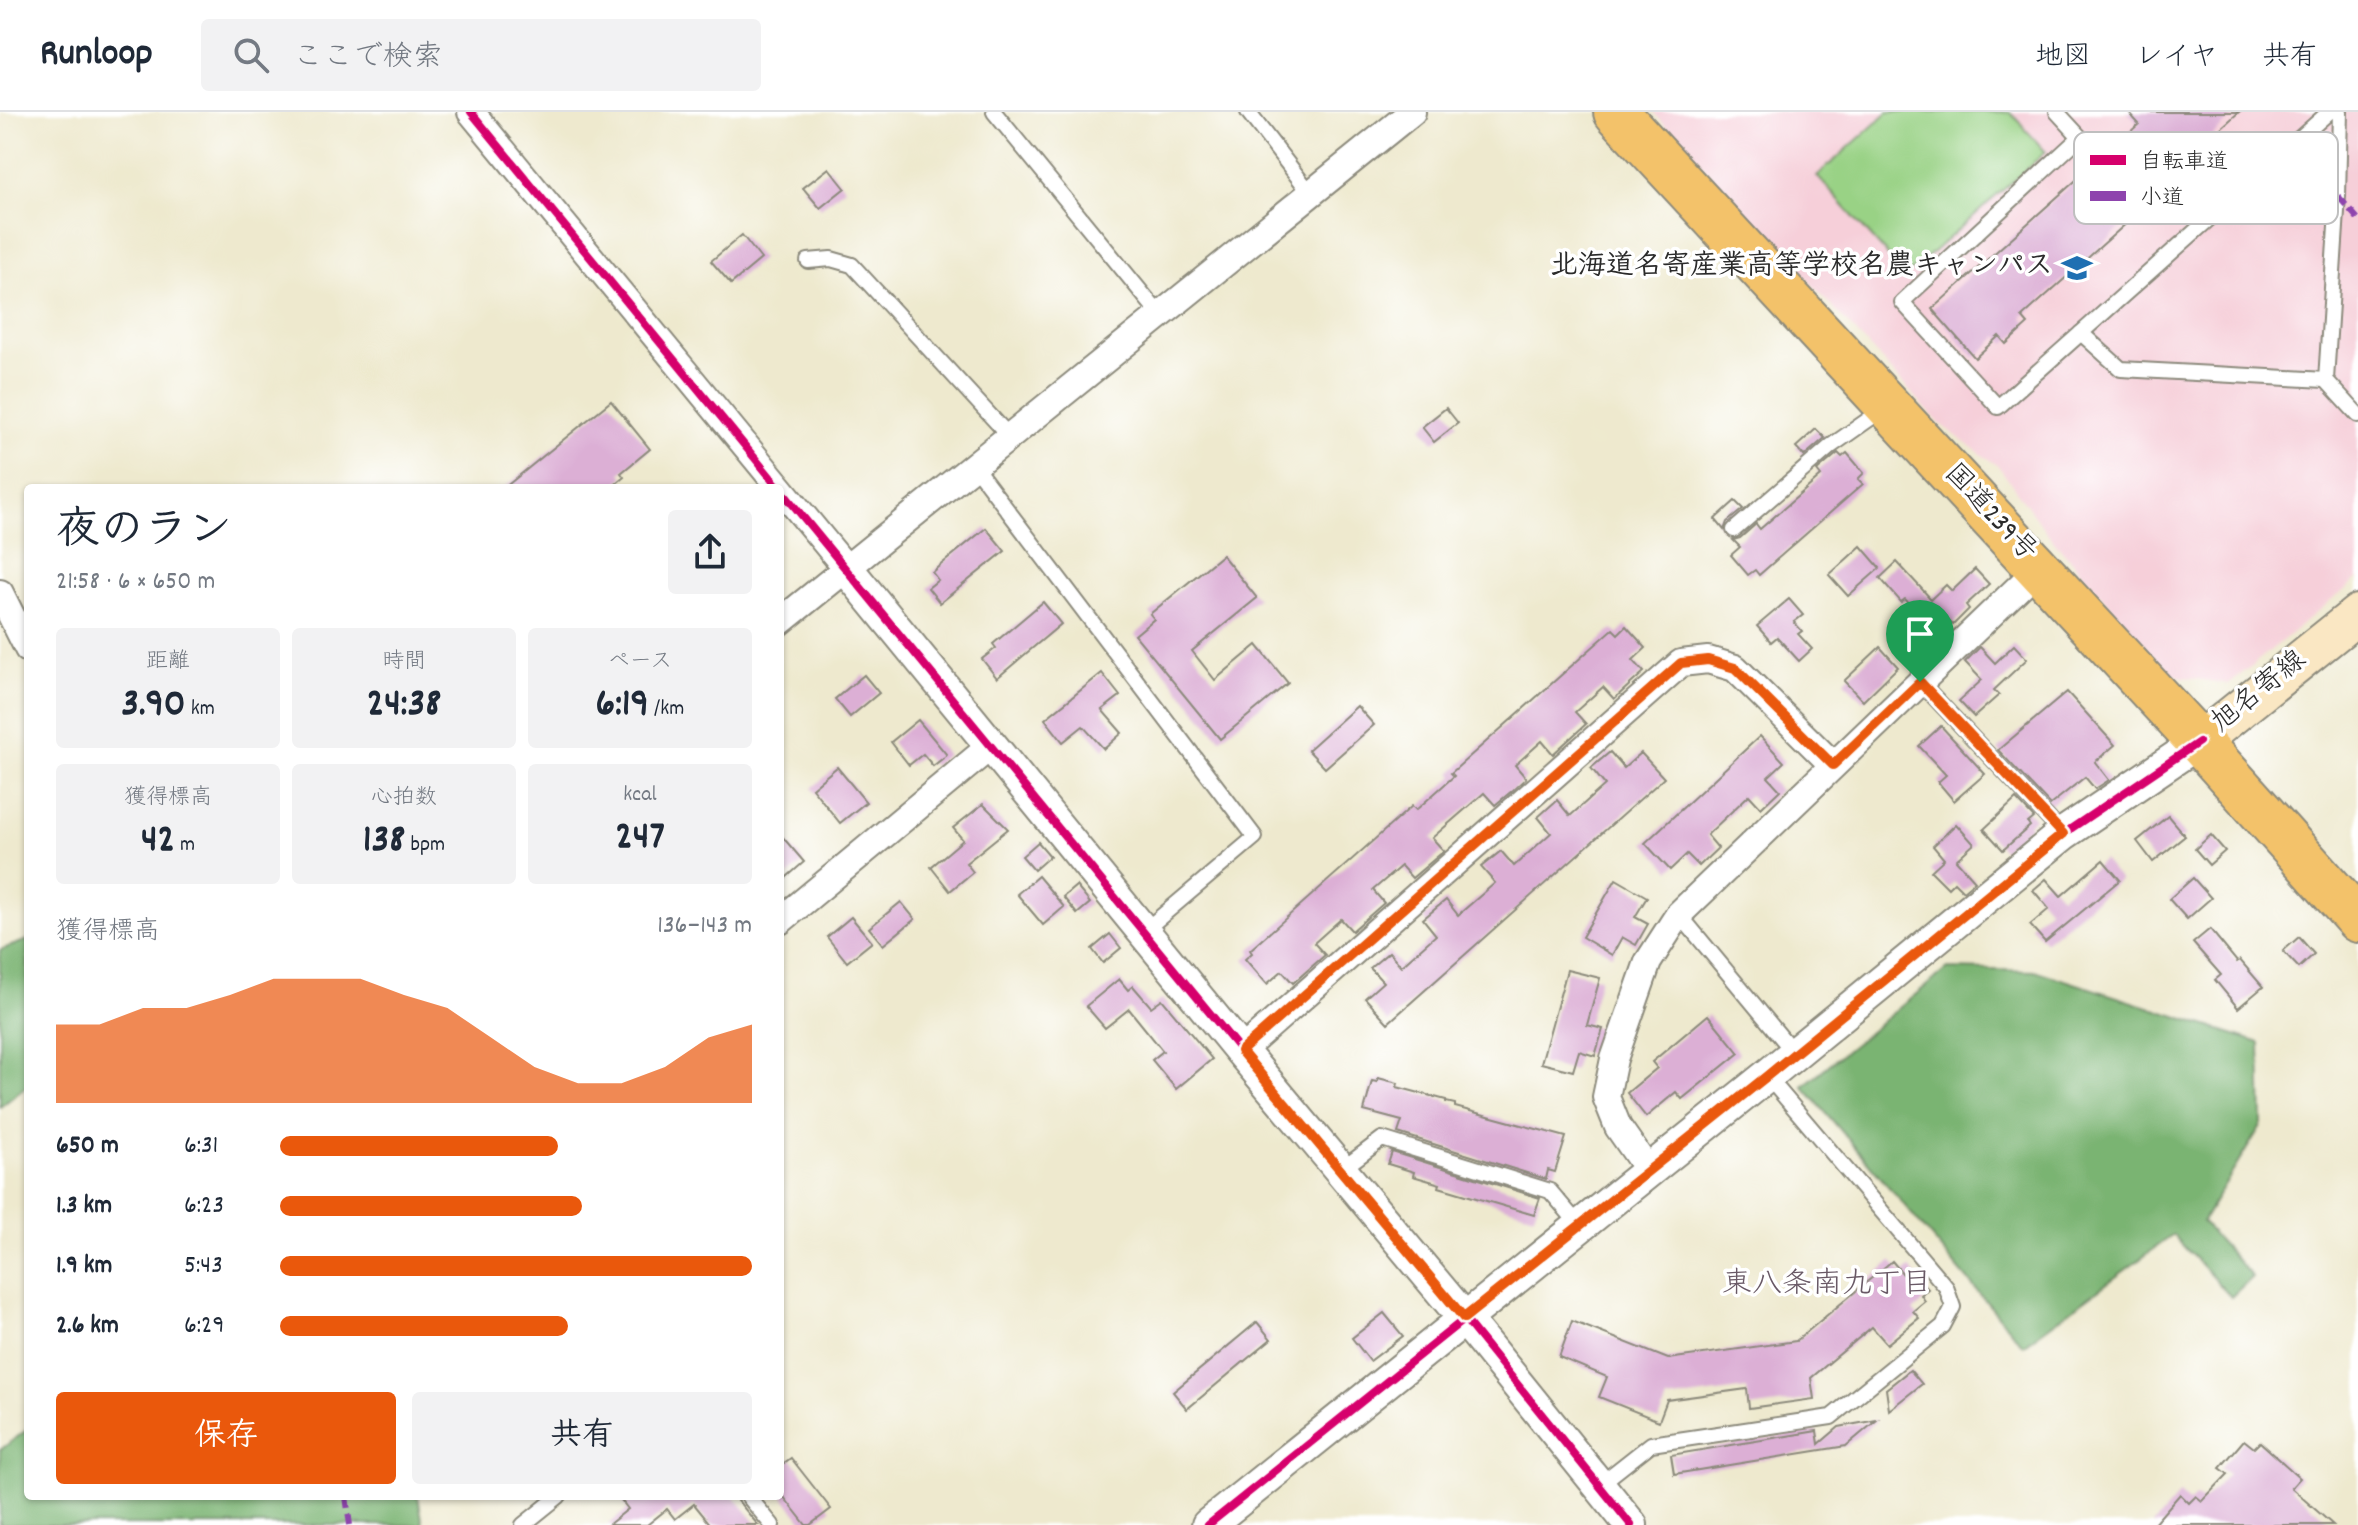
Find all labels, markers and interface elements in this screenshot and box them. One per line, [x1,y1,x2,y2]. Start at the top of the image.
search box [201,19,761,91]
text: Runloop [40,28,153,83]
icon: search [229,33,273,77]
text: ここで検索 [293,38,443,81]
text: 地図 [2035,39,2091,79]
text: レイヤ [2135,39,2218,79]
text: 共有 [2262,39,2318,79]
legend [2074,132,2338,224]
text: 自転車道 [2140,148,2228,179]
text: 小道 [2140,184,2184,215]
place label: 北海道名寄産業高等学校名農キャンパス [1550,248,2053,288]
school or university icon: 北海道名寄産業高等学校名農キャンパス [2060,251,2094,285]
street label: 国道239号 [1933,456,2045,572]
text: 夜のラン [56,502,232,565]
button: share [668,510,752,594]
text: 21:58 · 6 × 650 m [56,564,215,601]
pin [1886,600,1954,682]
icon: arrive [1898,612,1942,656]
street label: 旭名寄線 [2204,642,2316,744]
text: 距離 [146,647,190,678]
text: 時間 [382,647,426,678]
text: ペース [608,647,672,678]
text: 3.90 [121,678,186,735]
text: 24:38 [367,678,441,735]
text: 6:19 [596,678,649,735]
text: km [186,694,215,725]
text: /km [649,694,684,725]
text: kcal [623,780,657,811]
text: 獲得標高 [124,783,212,814]
text: 心拍数 [371,783,437,814]
text: 247 [615,811,665,868]
text: 42 [141,814,175,871]
text: 138 [363,814,405,871]
text: m [175,830,195,861]
text: bpm [405,830,445,861]
text: 136–143 m [657,908,752,945]
text: 獲得標高 [56,914,160,951]
text: 650 m [56,1128,119,1165]
text: 6:31 [184,1128,218,1165]
text: 1.3 km [56,1188,112,1225]
text: 6:23 [184,1188,224,1225]
text: 1.9 km [56,1248,112,1285]
text: 5:43 [184,1248,223,1285]
district label: 東八条南九丁目 [1722,1265,1932,1308]
text: 2.6 km [56,1308,119,1345]
text: 6:29 [184,1308,224,1345]
button: 保存 [56,1392,396,1484]
button: 共有 [412,1392,752,1484]

